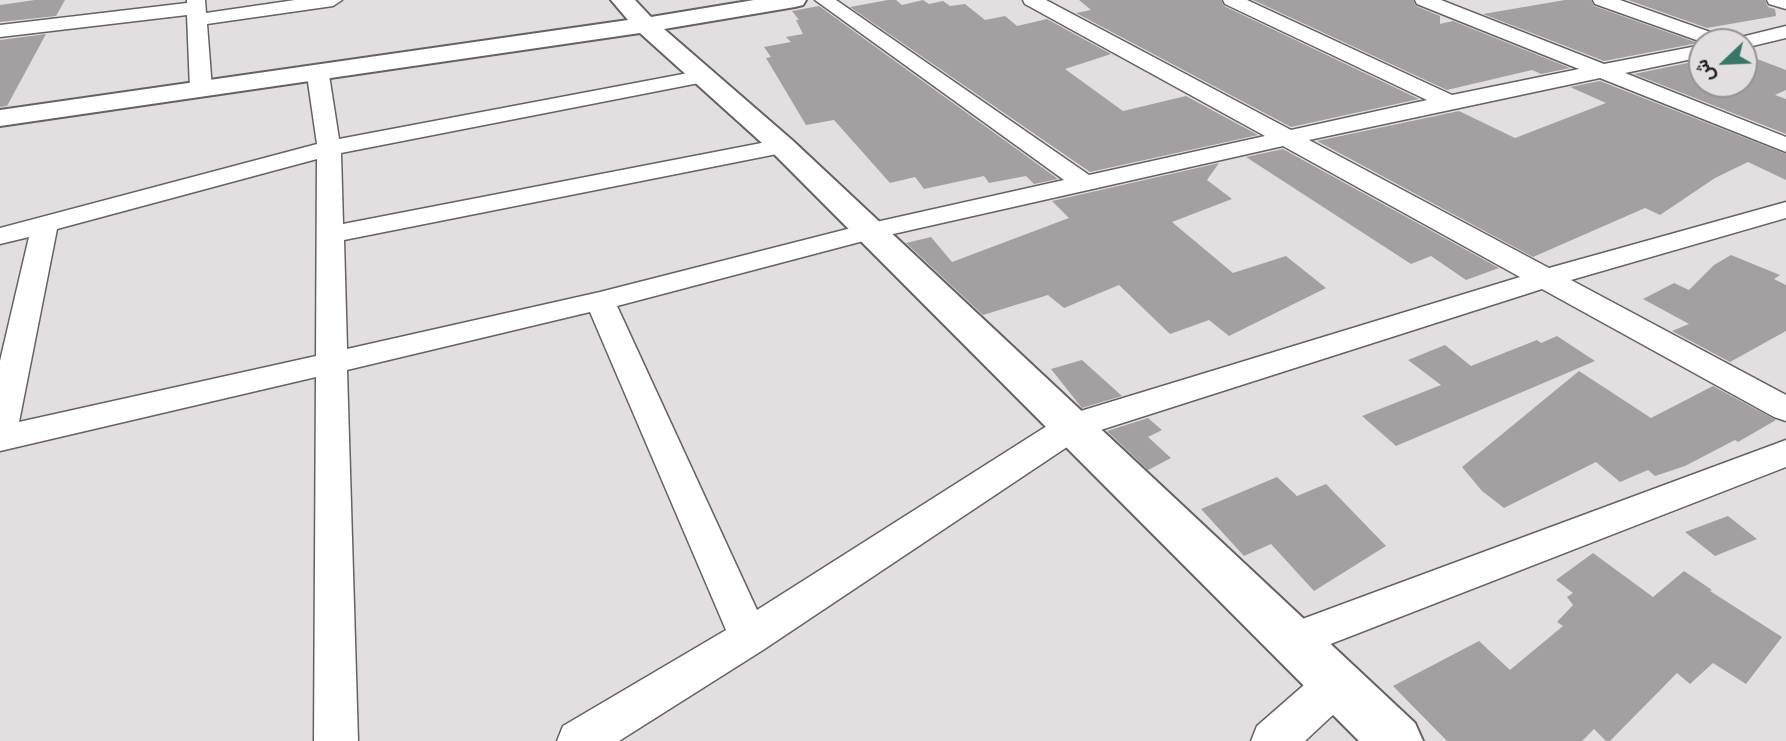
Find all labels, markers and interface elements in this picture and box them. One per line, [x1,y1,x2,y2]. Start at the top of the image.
north arrow [1688,28,1758,98]
text: ش [1687,54,1723,87]

